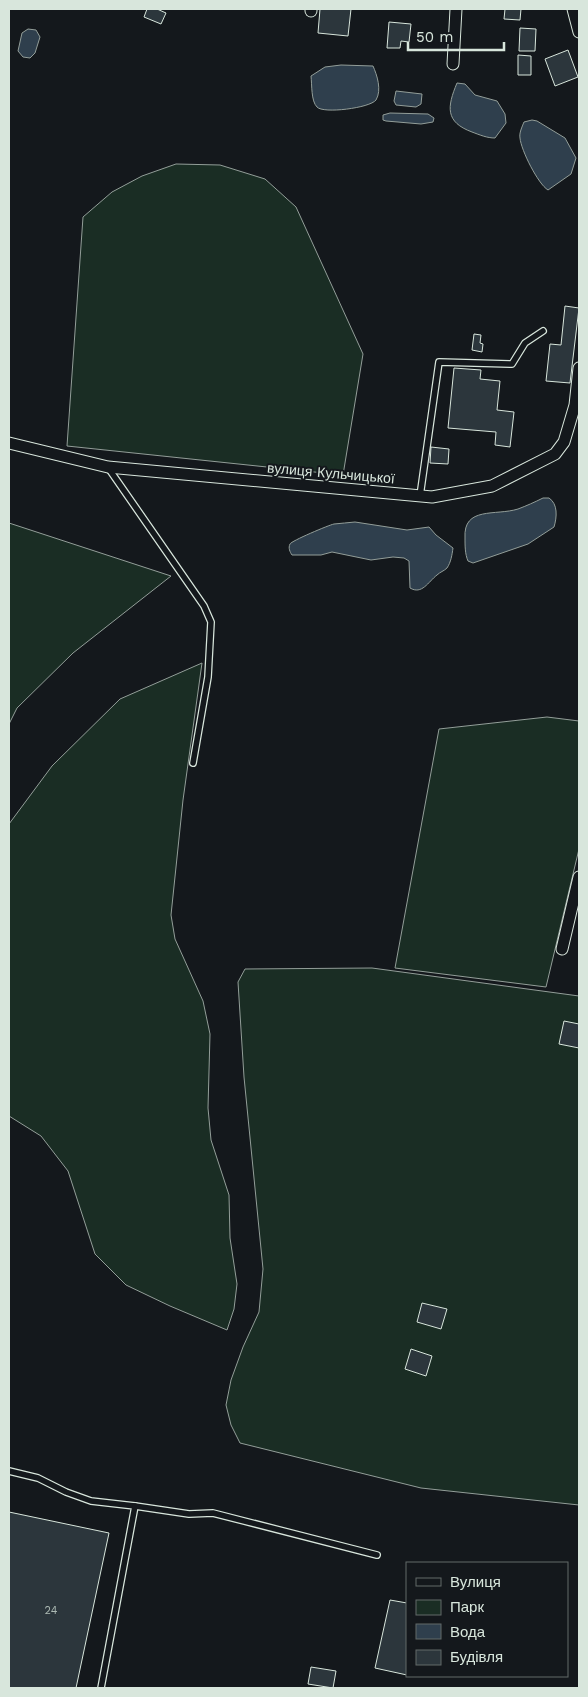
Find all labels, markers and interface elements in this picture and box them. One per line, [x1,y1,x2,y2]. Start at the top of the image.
scale bar [408,20,504,52]
text: 50 m [416,28,453,46]
street label: вулиця Кульчицької [267,459,396,487]
legend [406,1562,568,1677]
text: Вулиця [450,1573,501,1591]
text: Парк [450,1598,484,1616]
house number: 24 [45,1604,58,1617]
text: Вода [450,1623,486,1641]
text: Будівля [450,1648,503,1666]

